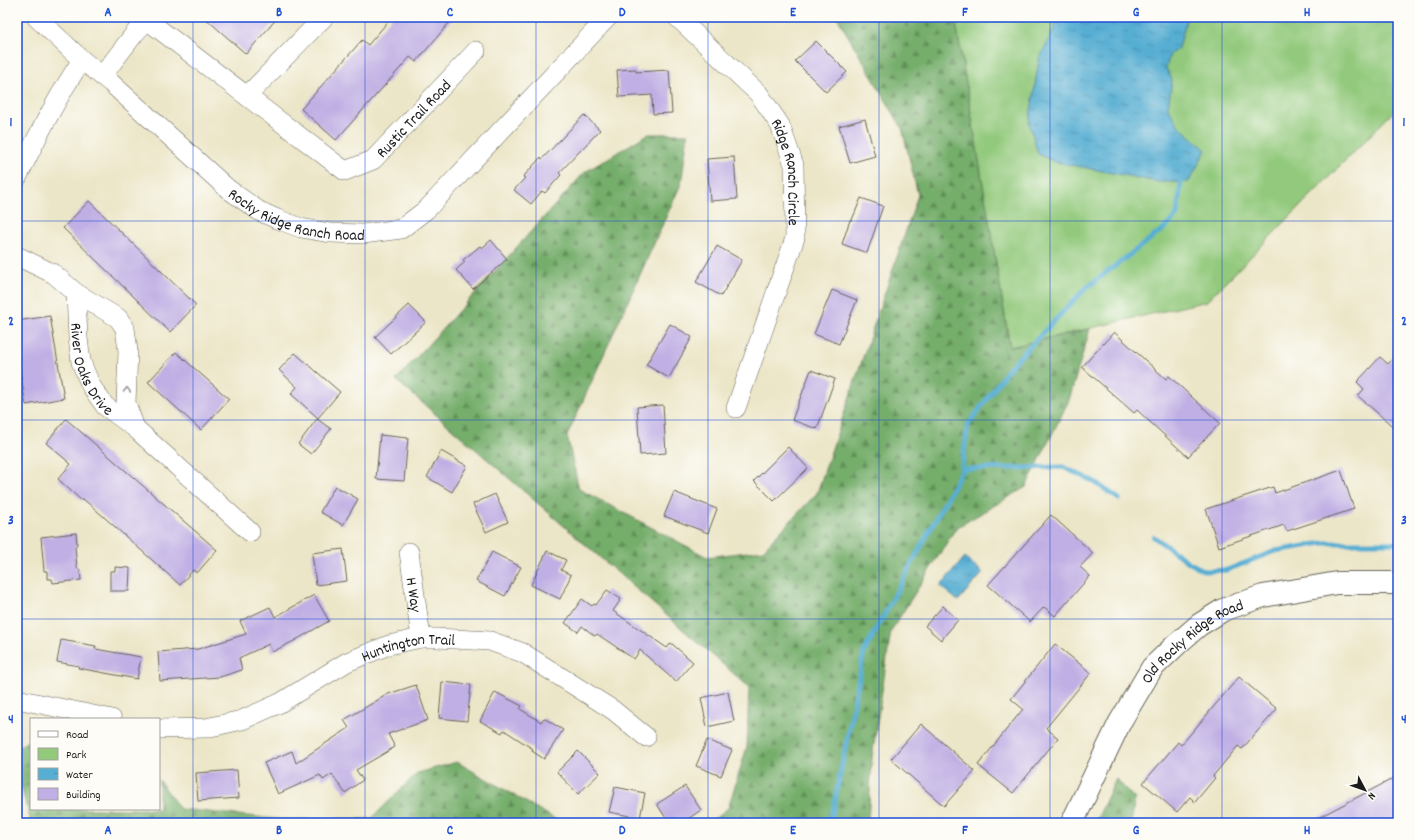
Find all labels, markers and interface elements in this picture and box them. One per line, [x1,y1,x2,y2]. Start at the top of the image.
text: A [104,4,112,23]
text: B [276,4,282,23]
text: C [447,4,454,23]
text: D [619,4,626,23]
text: E [790,4,797,23]
text: F [962,4,968,23]
text: G [1133,4,1140,23]
text: H [1304,4,1311,23]
street label: Rustic Trail Road [372,75,458,164]
text: 1 [10,114,13,133]
street label: Ridge Ranch Circle [764,114,804,226]
text: 1 [1403,114,1406,133]
street label: Rocky Ridge Ranch Road [223,184,365,248]
text: 2 [8,313,14,332]
text: 2 [1401,313,1407,332]
street label: River Oaks Drive [63,322,117,422]
one-way arrow [122,387,131,393]
text: 3 [8,512,14,531]
text: 3 [1401,512,1407,531]
street label: H Way [399,576,426,614]
street label: Old Rocky Ridge Road [1136,595,1247,689]
street label: Huntington Trail [358,629,456,669]
text: 4 [8,711,14,730]
text: 4 [1401,711,1407,730]
legend [30,718,160,810]
text: Road [66,727,88,744]
text: Park [66,747,87,764]
text: Water [66,767,93,784]
north arrow [1345,770,1385,810]
text: Building [66,787,101,804]
text: N [1363,788,1379,803]
text: A [104,822,112,840]
text: B [276,822,282,840]
text: C [447,822,454,840]
text: D [619,822,626,840]
text: E [790,822,797,840]
text: F [962,822,968,840]
text: G [1133,822,1140,840]
text: H [1304,822,1311,840]

